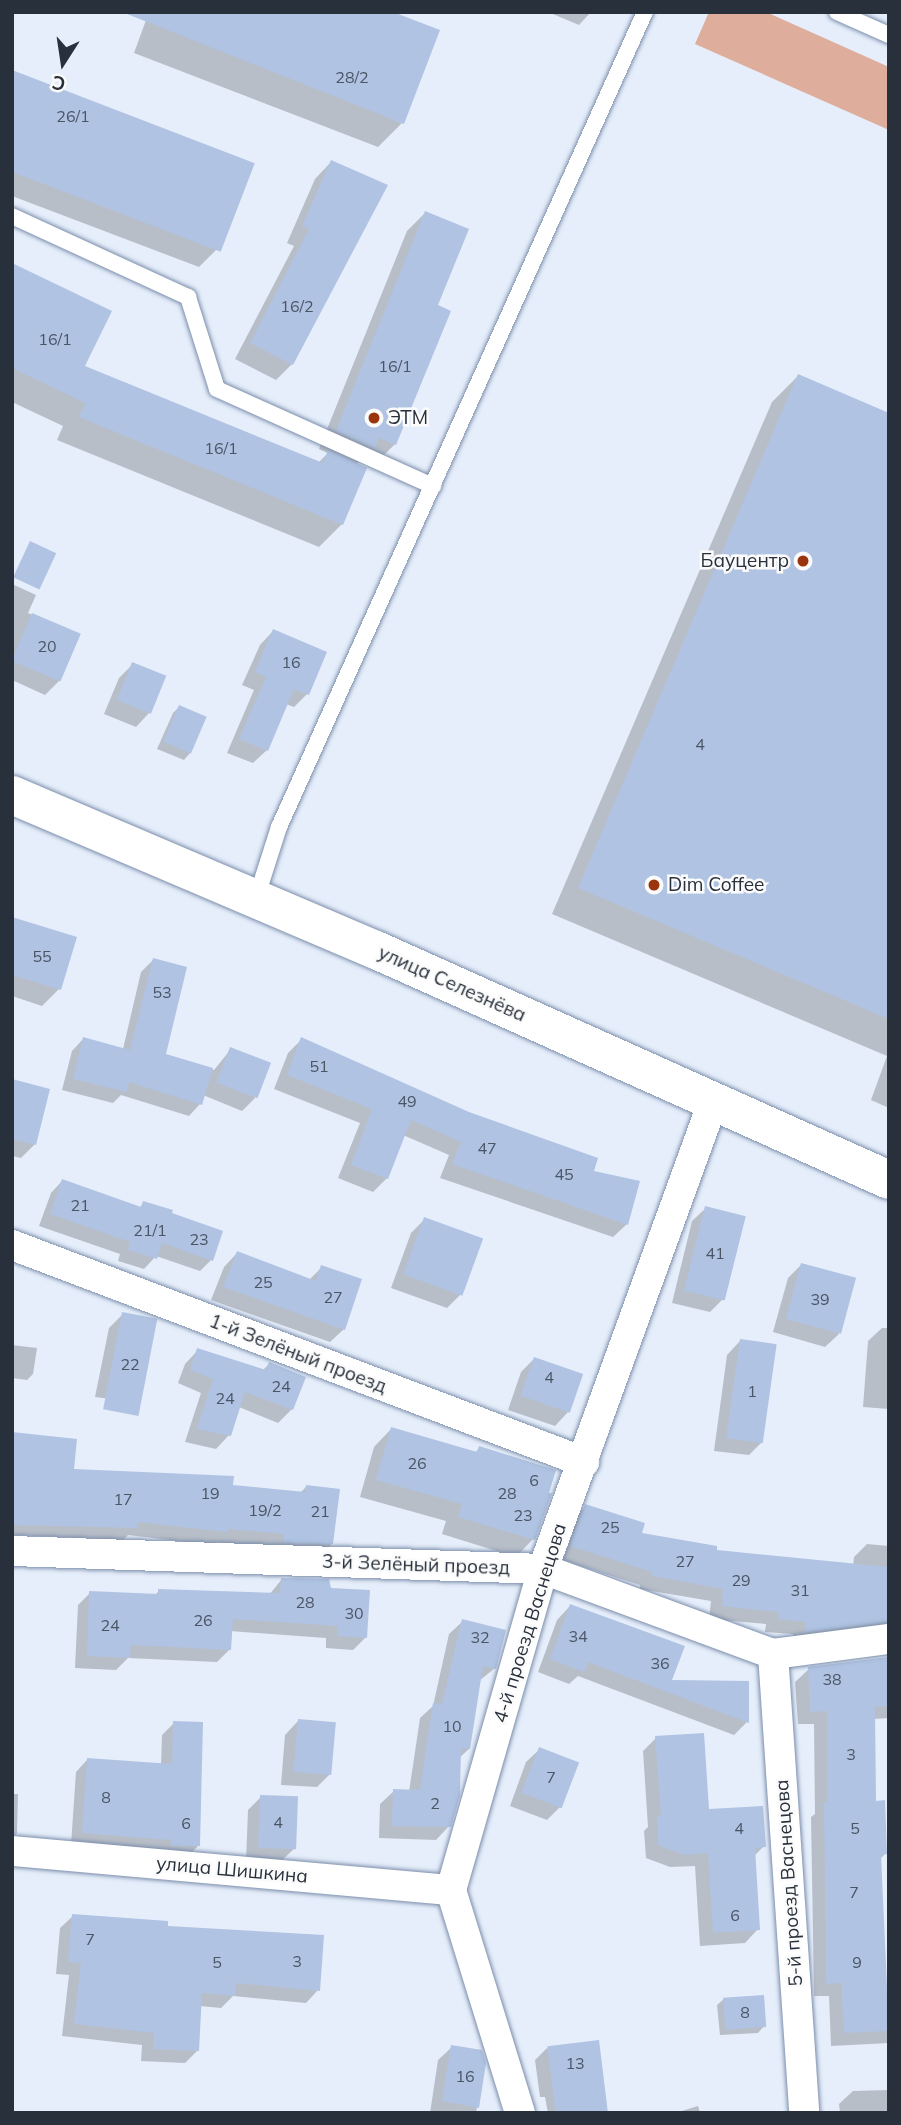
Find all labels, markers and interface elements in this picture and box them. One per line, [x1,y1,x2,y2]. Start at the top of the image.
north arrow [28,28,98,98]
house number: 28/2 [335,67,369,87]
text: С [50,70,68,97]
house number: 26/1 [56,106,90,126]
house number: 16/2 [280,296,314,316]
house number: 16/1 [38,329,72,349]
house number: 16/1 [378,356,412,376]
place label: ЭТМ [388,407,428,429]
marker: ЭТМ [366,410,382,426]
house number: 16/1 [204,438,238,458]
place label: Бауцентр [701,550,789,572]
marker: Бауцентр [795,553,811,569]
house number: 20 [37,636,57,656]
house number: 16 [281,652,301,672]
house number: 4 [695,734,705,754]
place label: Dim Coffee [668,874,764,896]
marker: Dim Coffee [646,877,662,893]
street label: улица Селезнёва [375,941,529,1027]
house number: 55 [32,946,52,966]
house number: 53 [152,982,172,1002]
house number: 51 [309,1056,329,1076]
house number: 49 [397,1091,417,1111]
house number: 47 [477,1138,497,1158]
house number: 45 [554,1164,574,1184]
house number: 21 [70,1195,90,1215]
house number: 21/1 [133,1220,167,1240]
house number: 23 [189,1229,209,1249]
house number: 41 [705,1243,725,1263]
house number: 25 [253,1272,273,1292]
house number: 27 [323,1287,343,1307]
house number: 39 [810,1289,830,1309]
street label: 1-й Зелёный проезд [206,1310,390,1398]
house number: 22 [120,1354,140,1374]
house number: 4 [544,1367,554,1387]
house number: 24 [271,1376,291,1396]
house number: 1 [747,1381,757,1401]
house number: 24 [215,1388,235,1408]
house number: 26 [407,1453,427,1473]
house number: 6 [529,1470,539,1490]
house number: 19 [200,1483,220,1503]
house number: 28 [497,1483,517,1503]
house number: 17 [113,1489,133,1509]
house number: 19/2 [248,1500,282,1520]
house number: 21 [310,1501,330,1521]
house number: 23 [513,1505,533,1525]
house number: 25 [600,1517,620,1537]
street label: 4-й проезд Васнецова [489,1520,571,1726]
street label: 3-й Зелёный проезд [322,1550,510,1580]
house number: 27 [675,1551,695,1571]
house number: 29 [731,1570,751,1590]
house number: 31 [790,1580,810,1600]
house number: 28 [295,1592,315,1612]
house number: 30 [344,1603,364,1623]
house number: 26 [193,1610,213,1630]
house number: 24 [100,1615,120,1635]
house number: 34 [568,1626,588,1646]
house number: 32 [470,1627,490,1647]
house number: 36 [650,1653,670,1673]
house number: 38 [822,1669,842,1689]
house number: 10 [442,1716,462,1736]
house number: 3 [846,1744,856,1764]
house number: 7 [546,1767,556,1787]
street label: 5-й проезд Васнецова [770,1779,808,1987]
house number: 8 [101,1787,111,1807]
house number: 2 [430,1793,440,1813]
house number: 4 [273,1812,283,1832]
house number: 6 [181,1813,191,1833]
house number: 4 [734,1818,744,1838]
house number: 5 [850,1818,860,1838]
street label: улица Шишкина [155,1852,309,1888]
house number: 7 [849,1882,859,1902]
house number: 6 [730,1905,740,1925]
house number: 7 [85,1929,95,1949]
house number: 3 [292,1951,302,1971]
house number: 5 [212,1952,222,1972]
house number: 9 [852,1952,862,1972]
house number: 8 [740,2002,750,2022]
house number: 13 [565,2053,585,2073]
house number: 16 [455,2066,475,2086]

